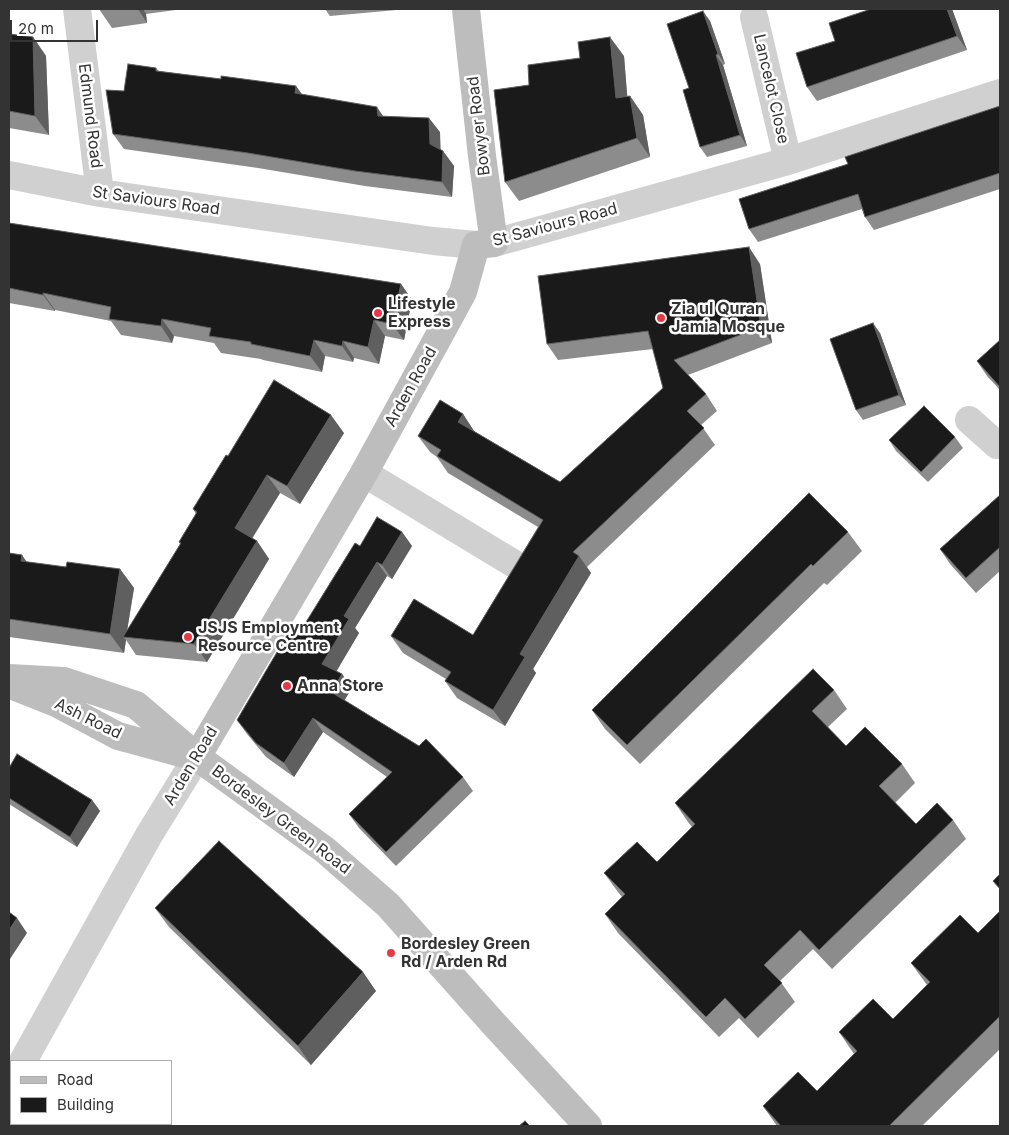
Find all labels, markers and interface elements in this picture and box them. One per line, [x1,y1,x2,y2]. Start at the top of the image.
scale bar [12,10,100,42]
text: 20 m [18,19,54,38]
street label: Lancelot Close [749,32,793,146]
street label: Edmund Road [74,63,106,169]
street label: Bowyer Road [463,75,495,177]
street label: St Saviours Road [91,183,221,219]
street label: St Saviours Road [490,199,620,251]
place label: Lifestyle Express [388,294,456,332]
place label: Zia ul Quran Jamia Mosque [671,299,785,337]
marker: Lifestyle Express [372,307,384,319]
marker: Zia ul Quran Jamia Mosque [655,312,667,324]
street label: Arden Road [381,344,441,430]
place label: JSJS Employment Resource Centre [198,618,339,656]
marker: JSJS Employment Resource Centre [182,631,194,643]
place label: Anna Store [297,676,384,696]
marker: Anna Store [281,680,293,692]
street label: Ash Road [51,695,125,743]
street label: Arden Road [160,723,222,809]
street label: Bordesley Green Road [208,762,354,878]
place label: Bordesley Green Rd / Arden Rd [401,934,530,972]
marker: Bordesley Green Rd / Arden Rd [385,947,397,959]
legend [10,1060,172,1125]
text: Road [57,1070,93,1089]
text: Building [57,1095,114,1114]

